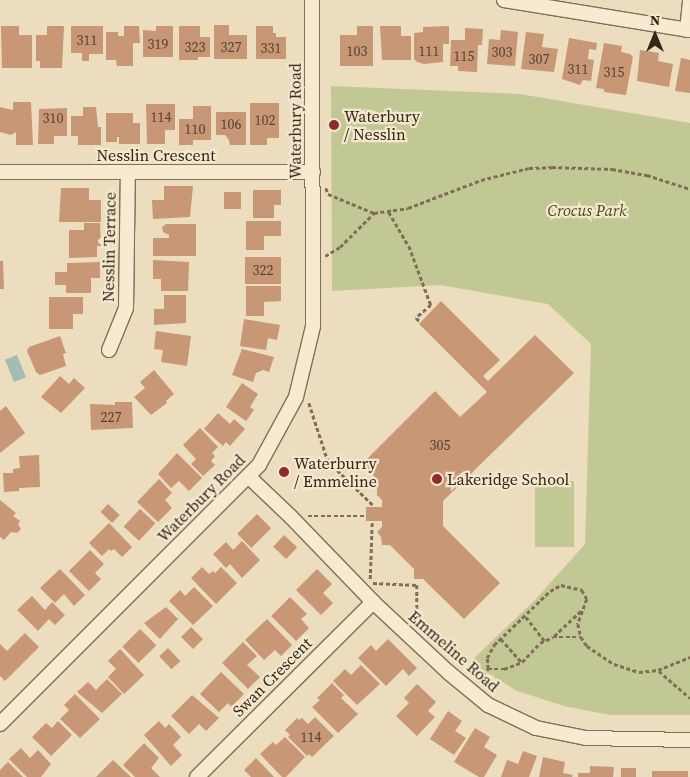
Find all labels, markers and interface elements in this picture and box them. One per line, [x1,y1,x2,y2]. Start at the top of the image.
north arrow [630,10,680,60]
text: N [650,10,660,30]
house number: 311 [77,32,97,48]
house number: 319 [148,36,168,52]
house number: 323 [185,39,205,55]
house number: 327 [221,39,241,55]
house number: 331 [261,40,281,56]
house number: 103 [347,43,367,59]
house number: 111 [419,43,439,59]
house number: 303 [492,44,512,60]
house number: 115 [454,48,474,64]
house number: 307 [529,51,549,67]
house number: 311 [568,61,588,77]
street label: Waterbury Road [285,63,305,179]
house number: 315 [604,64,624,80]
place label: Waterbury / Nesslin [344,106,420,144]
house number: 114 [151,109,171,125]
house number: 310 [43,110,63,126]
house number: 102 [255,112,275,128]
house number: 106 [221,116,241,132]
marker: Waterbury / Nesslin [328,119,340,131]
house number: 110 [185,121,205,137]
street label: Nesslin Crescent [96,145,216,165]
street label: Nesslin Terrace [98,192,120,302]
park label: Crocus Park [548,200,626,220]
house number: 322 [253,262,273,278]
house number: 227 [101,409,121,425]
house number: 305 [430,437,450,453]
street label: Waterbury Road [153,450,249,546]
place label: Waterburry / Emmeline [294,453,377,491]
marker: Waterburry / Emmeline [278,466,290,478]
place label: Lakeridge School [447,469,569,489]
marker: Lakeridge School [431,473,443,485]
street label: Emmeline Road [405,606,503,696]
street label: Swan Crescent [228,633,316,721]
house number: 114 [301,729,321,745]

